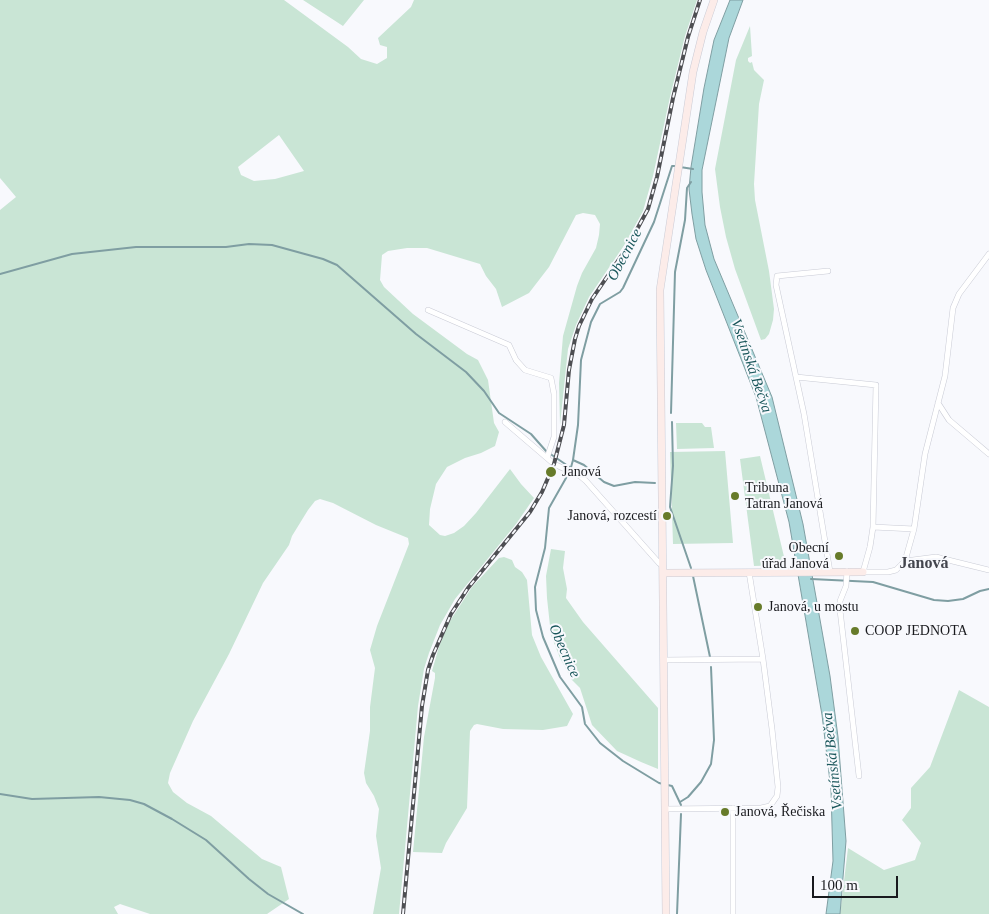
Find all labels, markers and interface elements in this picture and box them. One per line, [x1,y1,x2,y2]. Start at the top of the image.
water label: Obecnice [604,226,646,284]
water label: Vsetínská Bečva [727,317,775,415]
place label: Janová [562,464,601,480]
marker: Janová [544,465,558,479]
place label: Tribuna Tatran Janová [745,480,823,512]
marker: Tribuna Tatran Janová [729,490,741,502]
place label: Janová, rozcestí [568,508,657,524]
marker: Janová, rozcestí [661,510,673,522]
place label: Obecní úřad Janová [762,540,829,572]
marker: Obecní úřad Janová [833,550,845,562]
district label: Janová [900,554,948,574]
place label: Janová, u mostu [768,599,859,615]
marker: Janová, u mostu [752,601,764,613]
water label: Obecnice [544,621,584,681]
place label: COOP JEDNOTA [865,623,968,639]
marker: COOP JEDNOTA [849,625,861,637]
water label: Vsetínská Bečva [819,711,847,811]
place label: Janová, Řečiska [735,804,825,820]
marker: Janová, Řečiska [719,806,731,818]
scale bar [814,866,900,898]
text: 100 m [820,877,858,893]

